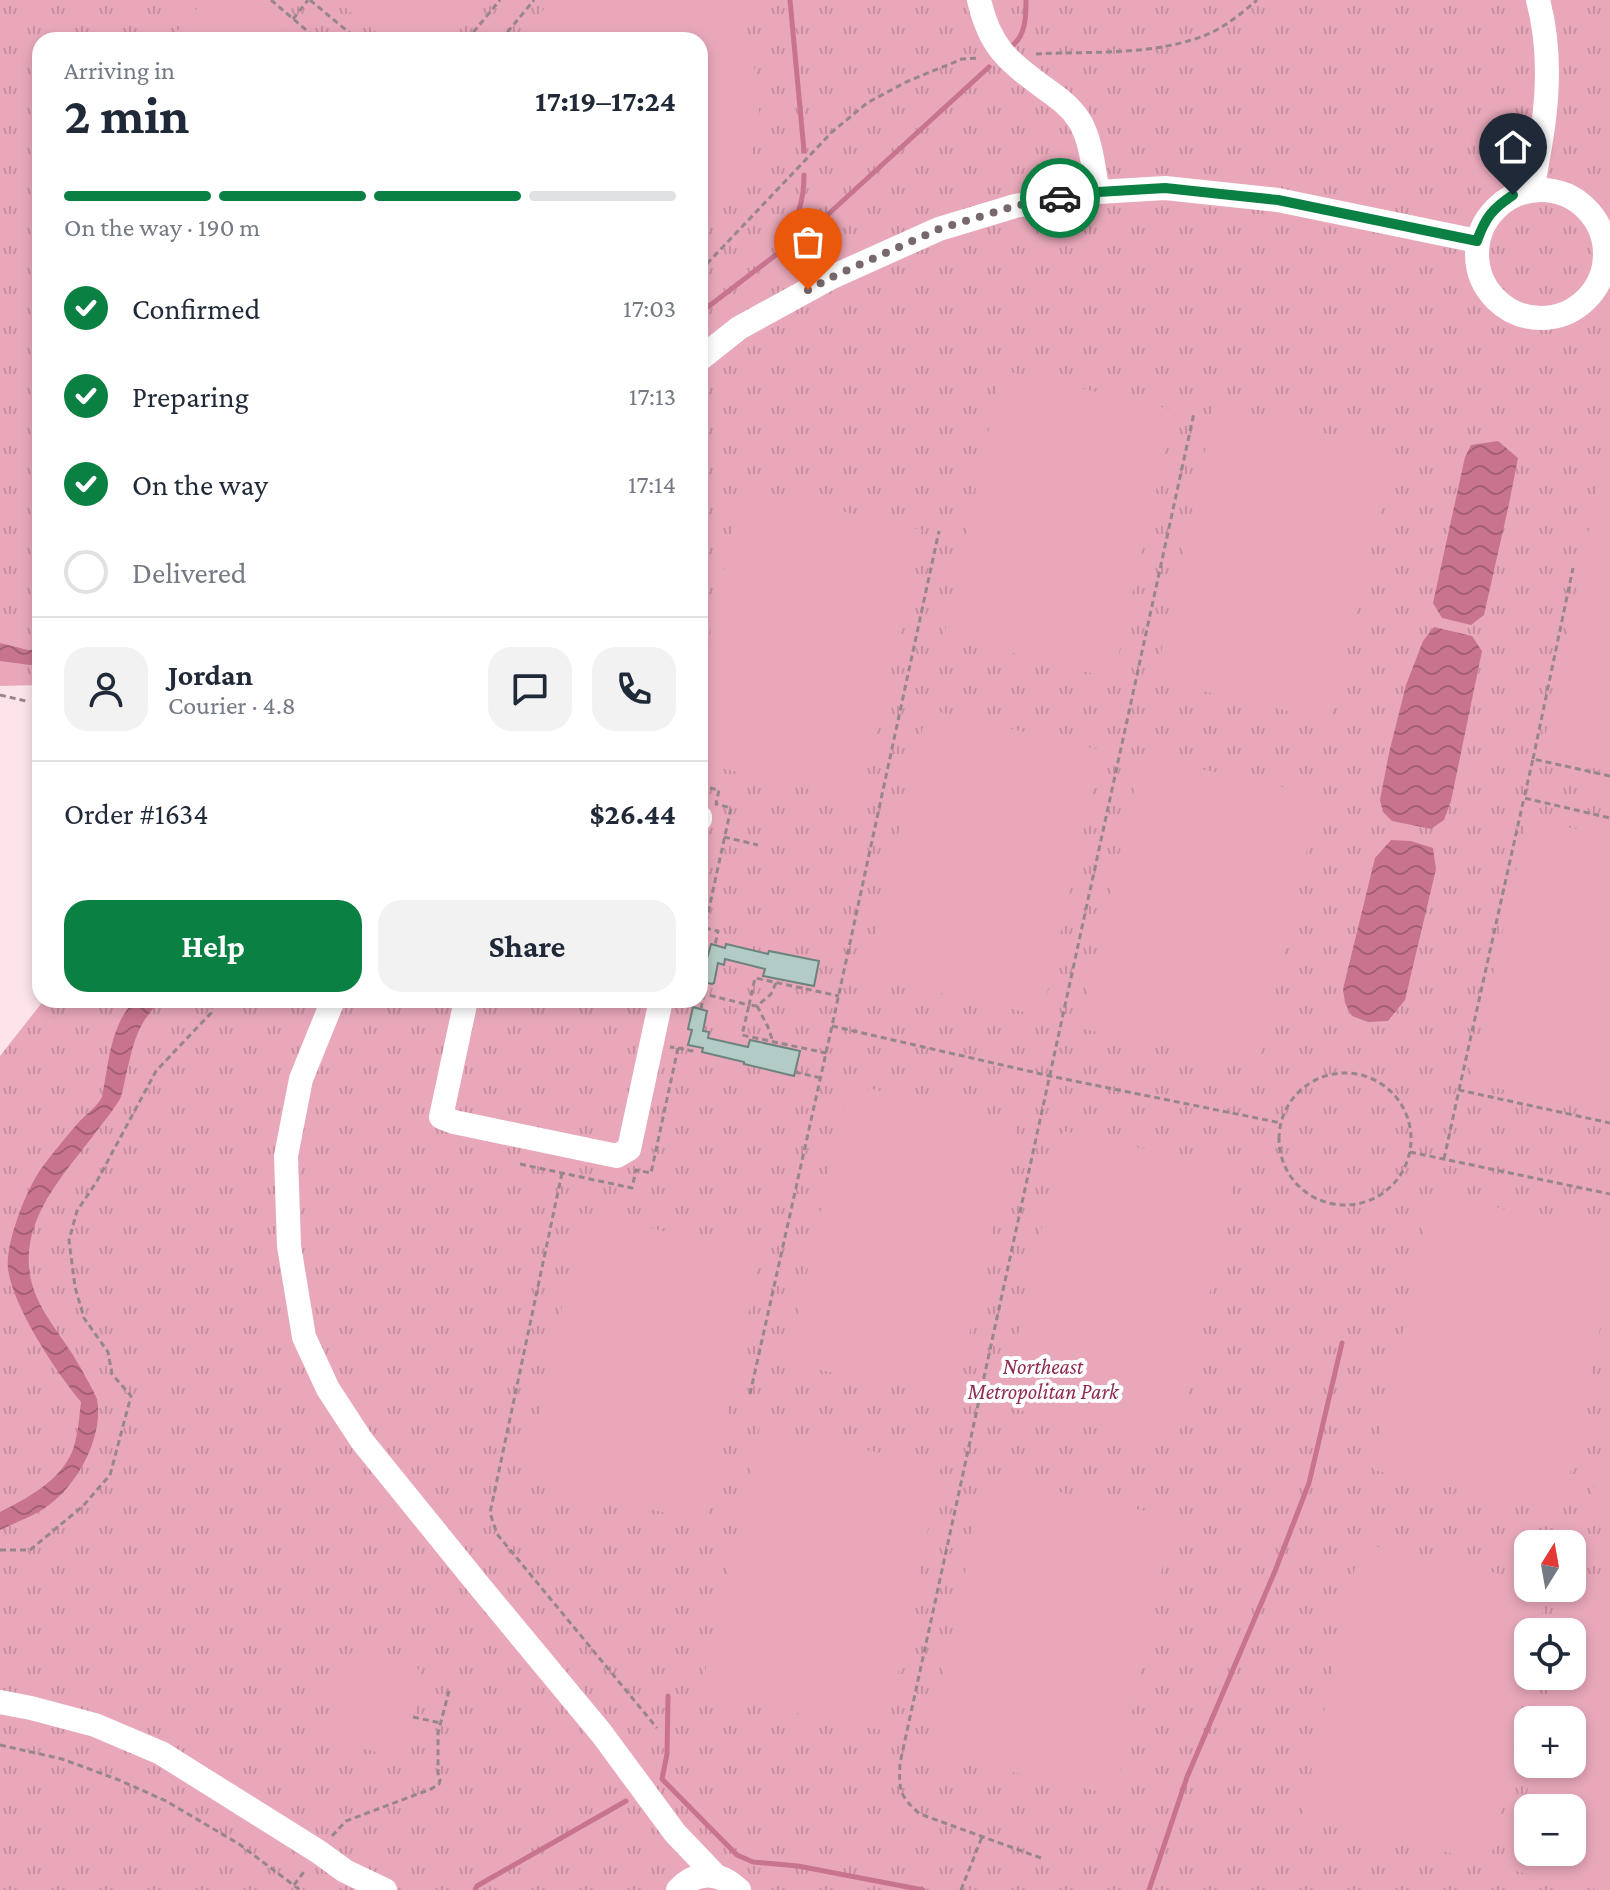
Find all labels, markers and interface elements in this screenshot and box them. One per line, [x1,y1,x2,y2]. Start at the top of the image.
text: Arriving in [64,56,175,85]
text: 17:19–17:24 [535,84,676,117]
text: 2 min [64,86,189,144]
pin [1479,113,1547,195]
icon: home [1491,125,1535,169]
courier [1020,158,1100,238]
icon: car [1038,176,1082,220]
pin [774,208,842,290]
text: On the way · 190 m [64,213,260,242]
icon: bag [786,220,830,264]
icon: check [64,286,108,330]
text: Confirmed [132,292,260,325]
text: 17:03 [623,294,676,323]
icon: check [64,374,108,418]
text: Preparing [132,380,249,413]
text: 17:13 [629,382,676,411]
icon: check [64,462,108,506]
text: On the way [132,468,268,501]
text: 17:14 [628,470,676,499]
text: Delivered [132,556,247,589]
button: person [64,647,148,731]
button: chat [488,647,572,731]
button: phone [592,647,676,731]
text: Jordan [168,658,253,691]
text: Courier · 4.8 [168,691,296,720]
text: Order #1634 [64,797,209,830]
text: $26.44 [589,797,676,830]
button: Help [64,900,362,992]
button: Share [378,900,676,992]
park label: Northeast Metropolitan Park [966,1354,1120,1404]
north arrow [1514,1530,1586,1602]
map controls [1514,1530,1586,1866]
button: locate [1514,1618,1586,1690]
button: + [1514,1706,1586,1778]
button: − [1514,1794,1586,1866]

